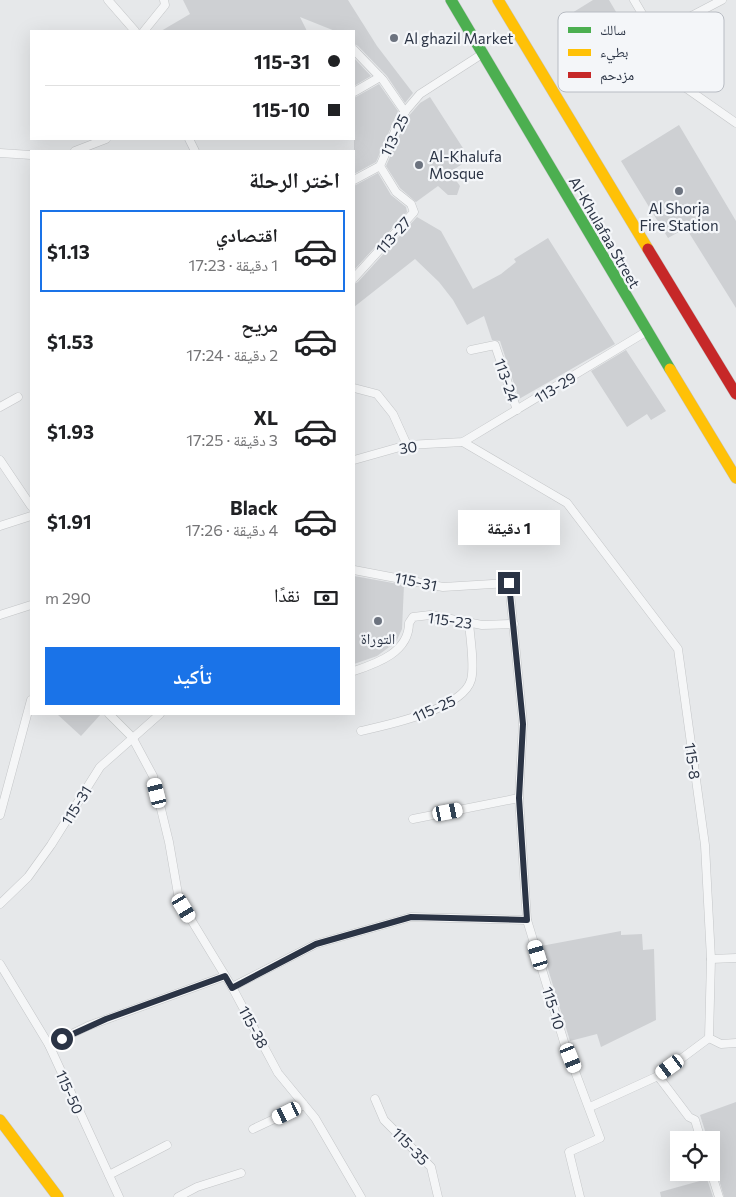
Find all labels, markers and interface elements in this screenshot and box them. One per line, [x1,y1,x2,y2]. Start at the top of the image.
legend [558,12,724,92]
text: سالك [600,21,626,38]
place label: Al ghazil Market [404,29,513,47]
marker: Al ghazil Market [388,32,400,44]
text: بطيء [600,43,629,64]
text: 115-31 [254,50,310,73]
text: مزدحم [600,66,634,85]
text: 115-10 [252,98,310,121]
street label: 113-25 [376,111,412,159]
place label: Al-Khalufa Mosque [429,147,502,182]
marker: Al-Khalufa Mosque [413,159,425,171]
text: اختر الرحلة [249,166,340,193]
street label: Al-Khulafaa Street [566,173,644,291]
marker: Al Shorja Fire Station [673,185,685,197]
place label: Al Shorja Fire Station [639,199,719,234]
street label: 113-27 [372,213,414,257]
text: اقتصادي [216,223,278,246]
icon: car [293,229,338,274]
text: $1.13 [47,240,90,263]
text: 1 دقيقة · 17:23 [189,255,278,274]
text: مريح [241,313,278,336]
icon: car [293,319,338,364]
text: $1.53 [47,330,94,353]
text: 2 دقيقة · 17:24 [186,345,278,364]
street label: 113-24 [491,356,523,404]
street label: 113-29 [531,368,579,406]
text: XL [253,406,278,429]
icon: car [293,409,338,454]
text: $1.93 [47,420,94,443]
text: 3 دقيقة · 17:25 [186,430,278,449]
street label: 30 [398,437,418,457]
text: Black [230,496,278,519]
icon: car [293,499,338,544]
text: $1.91 [47,510,92,533]
callout: 1 دقيقة [458,510,560,546]
text: 1 دقيقة [487,518,531,537]
text: 4 دقيقة · 17:26 [185,520,278,539]
street label: 115-31 [393,568,439,594]
route end [498,572,520,594]
text: نقدًا [274,583,300,606]
icon: cash [312,584,340,612]
text: 290 m [45,588,91,607]
street label: 115-23 [427,608,473,632]
marker: التوراة [372,615,384,627]
place label: التوراة [361,629,395,648]
button: تأكيد [45,647,340,705]
street label: 115-25 [410,691,458,725]
street label: 115-8 [682,741,704,781]
car [146,777,167,809]
street label: 115-31 [57,782,95,828]
car [431,802,464,822]
car [169,891,198,925]
car [526,938,549,972]
street label: 115-10 [539,984,569,1032]
street label: 115-38 [235,1003,273,1051]
route start [51,1028,73,1050]
car [558,1041,583,1075]
car [653,1052,686,1082]
street label: 115-50 [52,1067,88,1117]
car [270,1100,303,1126]
street label: 115-35 [389,1124,433,1168]
map controls [670,1131,720,1181]
button: locate [670,1131,720,1181]

